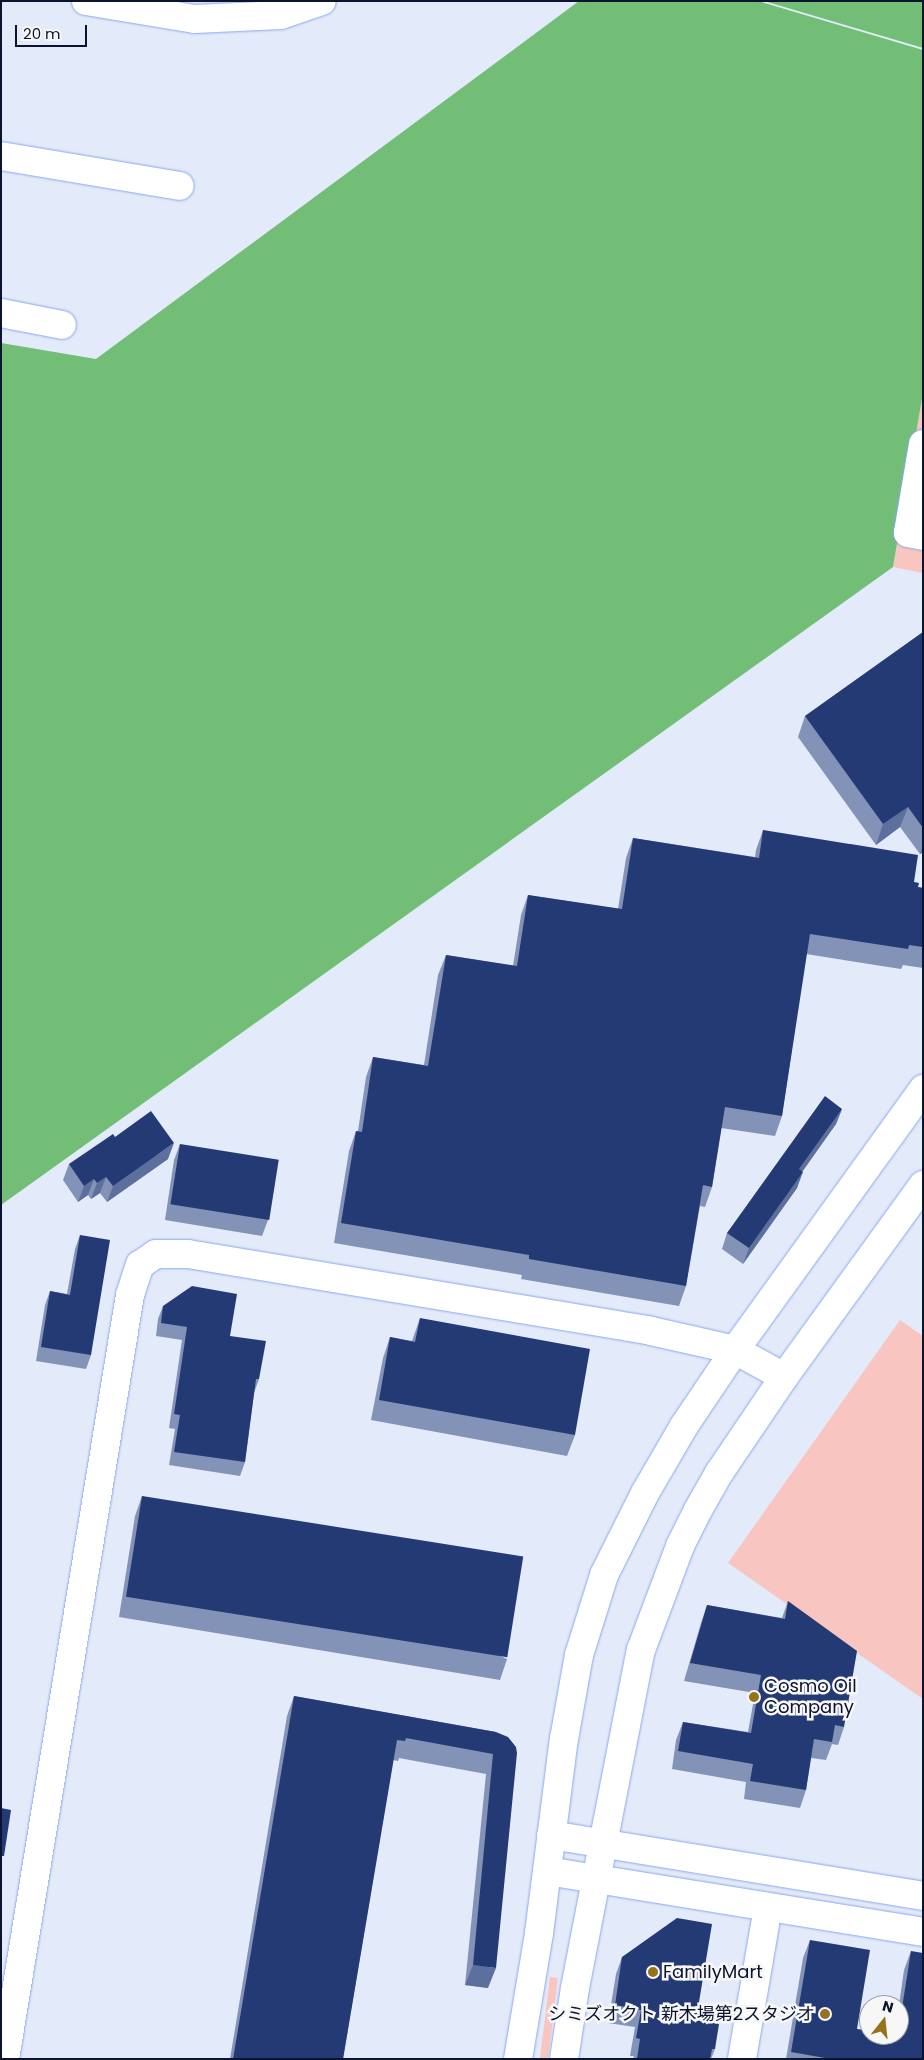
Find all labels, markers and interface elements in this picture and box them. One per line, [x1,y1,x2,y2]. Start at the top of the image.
scale bar [18,15,90,47]
text: 20 m [23,23,61,44]
place label: Cosmo Oil Company [764,1676,857,1718]
marker: Cosmo Oil Company [748,1691,760,1703]
place label: FamilyMart [663,1961,763,1983]
marker: FamilyMart [647,1966,659,1978]
north arrow [859,1995,909,2045]
text: N [880,1995,896,2018]
place label: シミズオクト 新木場第2スタジオ [548,2003,815,2025]
marker: シミズオクト 新木場第2スタジオ [819,2008,831,2020]

